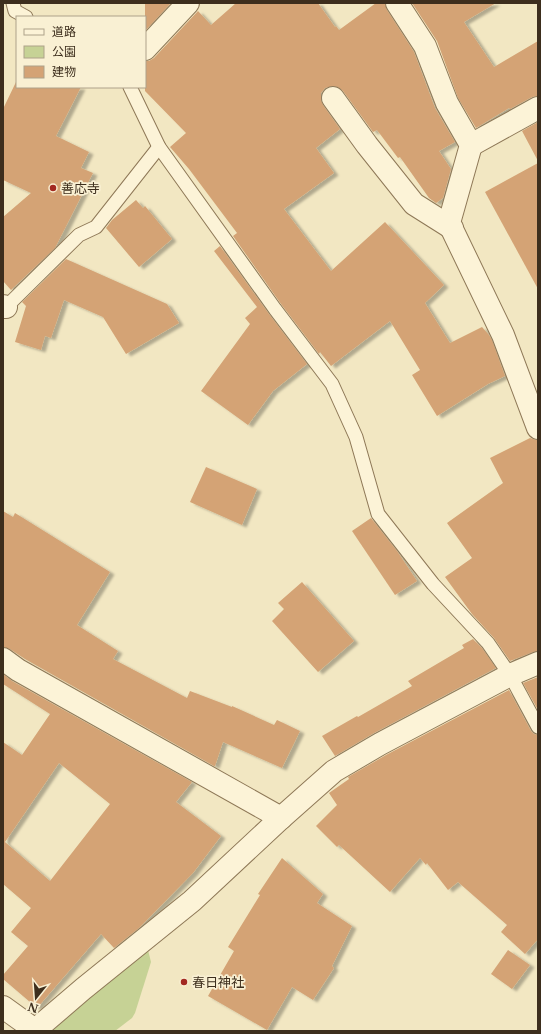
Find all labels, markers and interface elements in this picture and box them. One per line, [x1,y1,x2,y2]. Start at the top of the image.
legend [16,16,146,88]
text: 道路 [52,24,76,39]
text: 公園 [52,44,76,59]
text: 建物 [52,64,76,79]
place label: 善応寺 [61,180,100,197]
marker: 善応寺 [48,183,58,193]
place label: 春日神社 [192,974,244,991]
marker: 春日神社 [179,977,189,987]
north arrow [16,978,56,1018]
text: N [25,999,40,1016]

